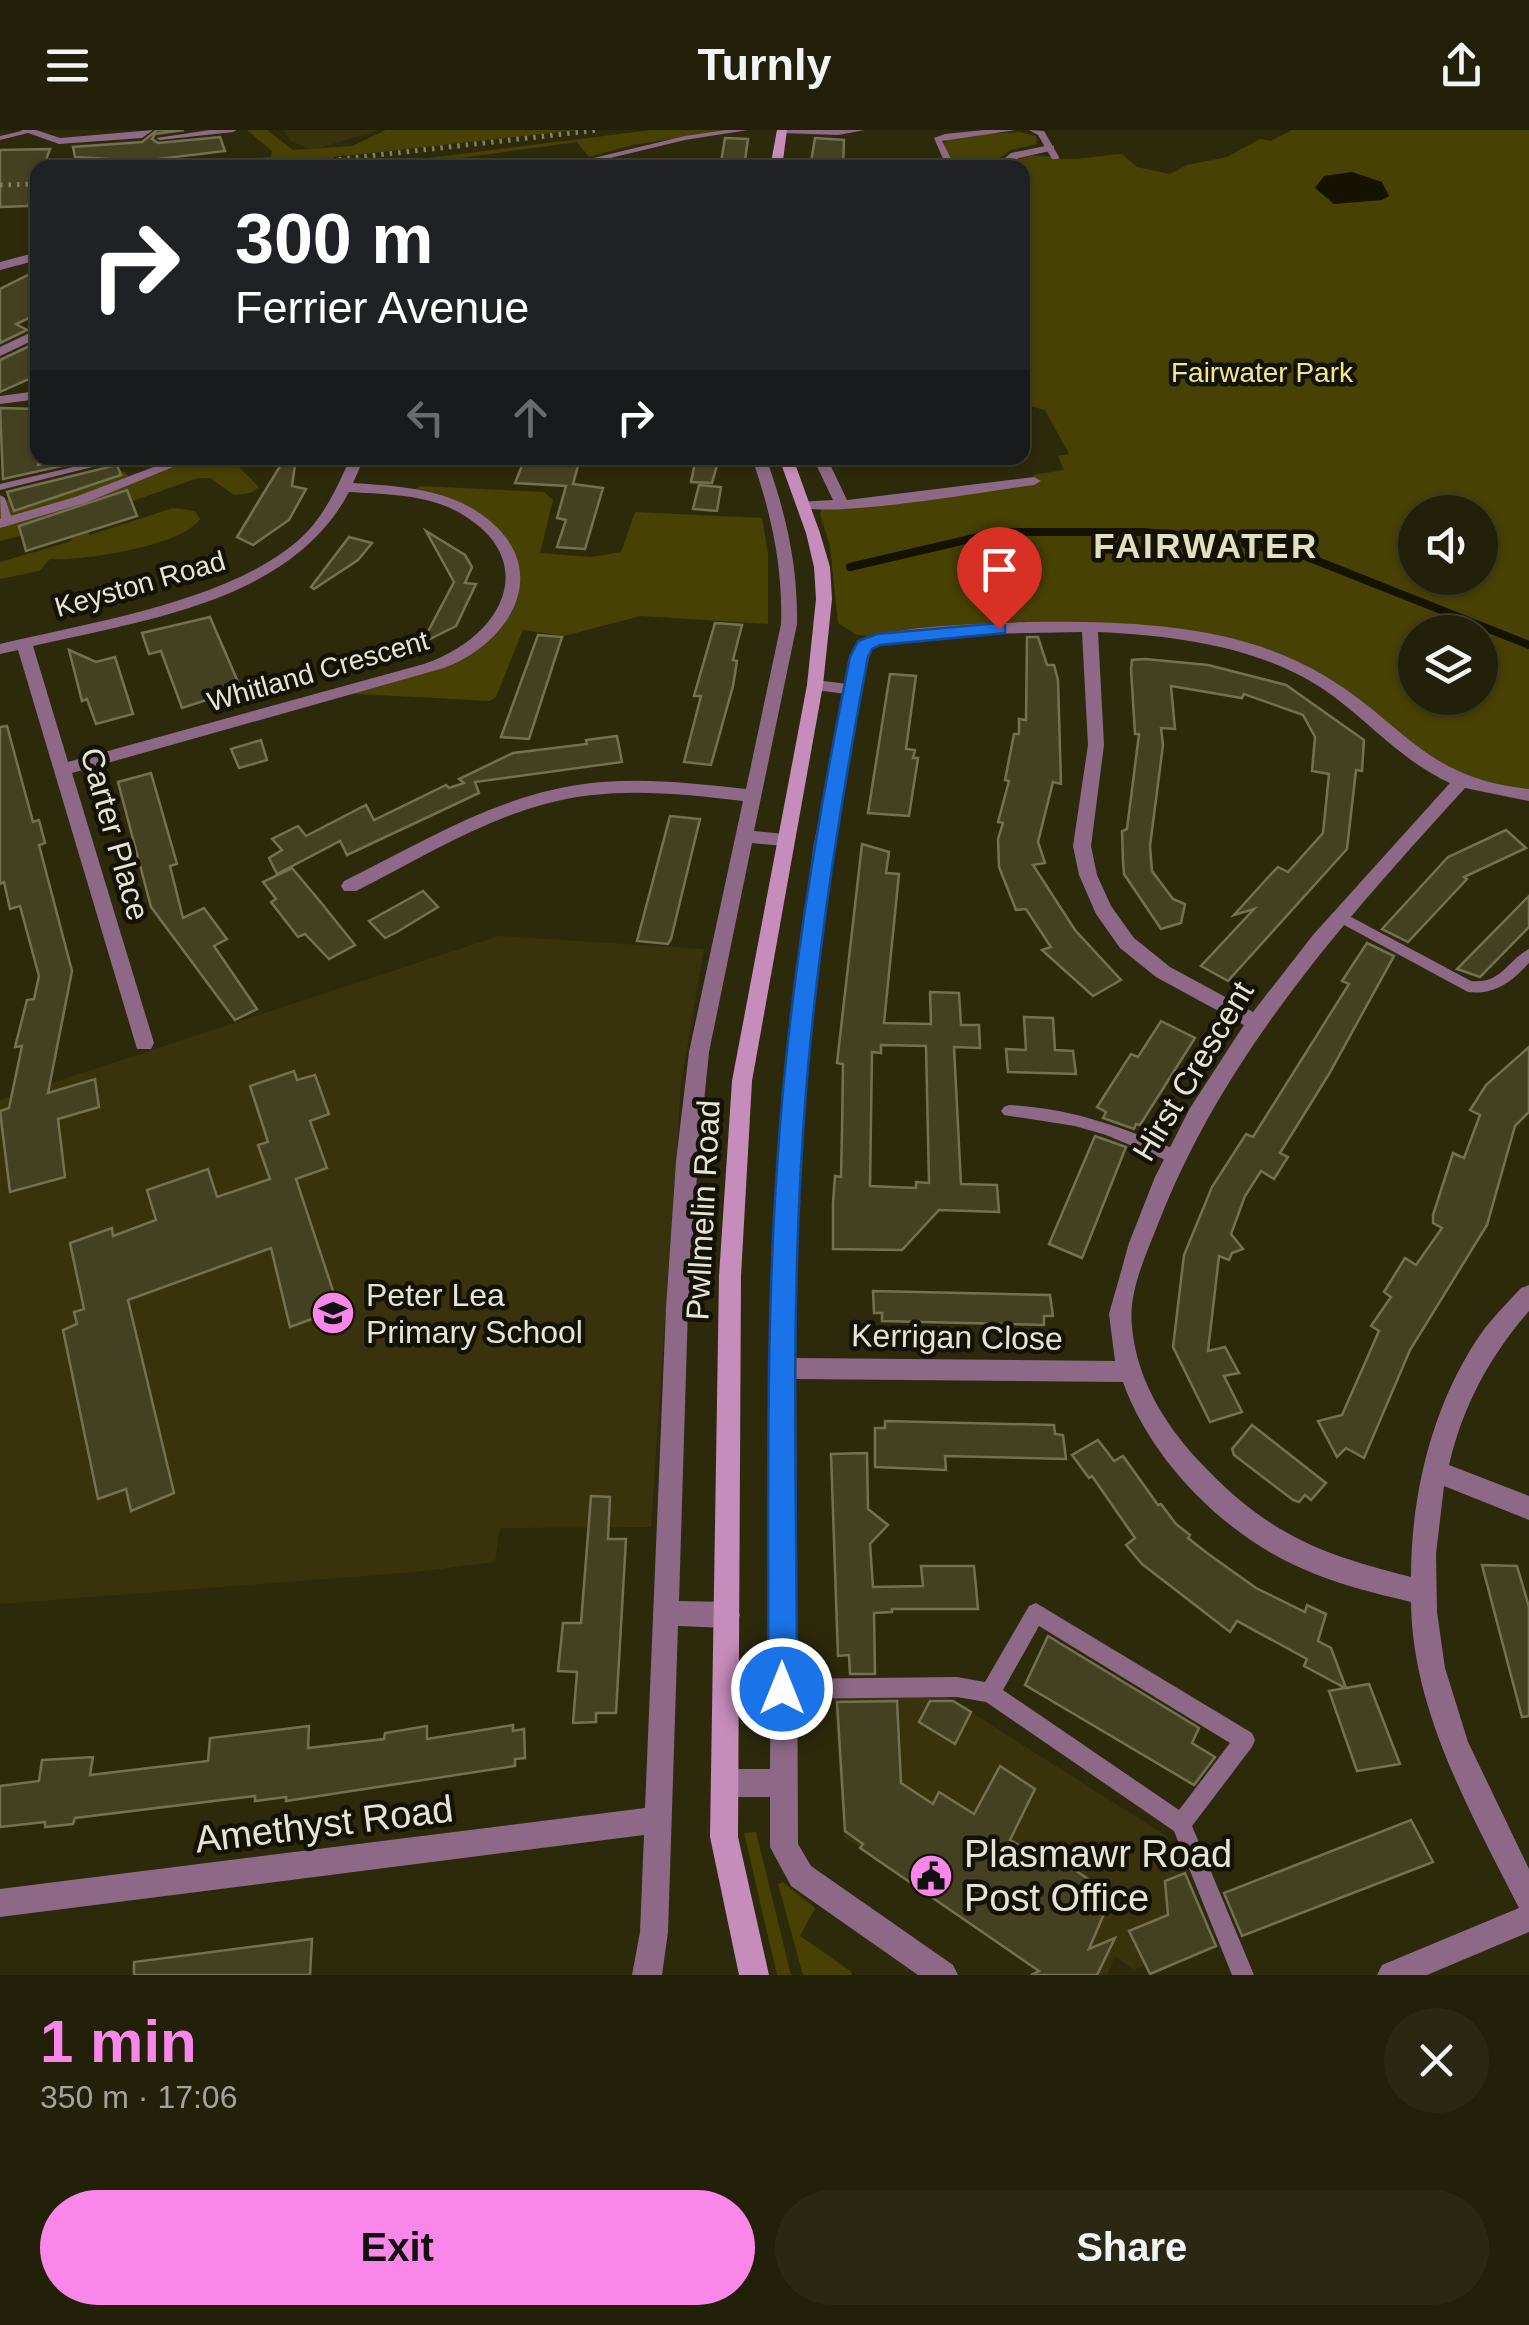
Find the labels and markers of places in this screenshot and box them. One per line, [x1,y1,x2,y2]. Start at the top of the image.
pin [957,527,1042,630]
place label: Peter Lea Primary School [366,1277,583,1350]
school or university icon: Peter Lea Primary School [310,1290,356,1336]
place label: Plasmawr Road Post Office [964,1833,1232,1919]
public building icon: Plasmawr Road Post Office [908,1853,954,1899]

